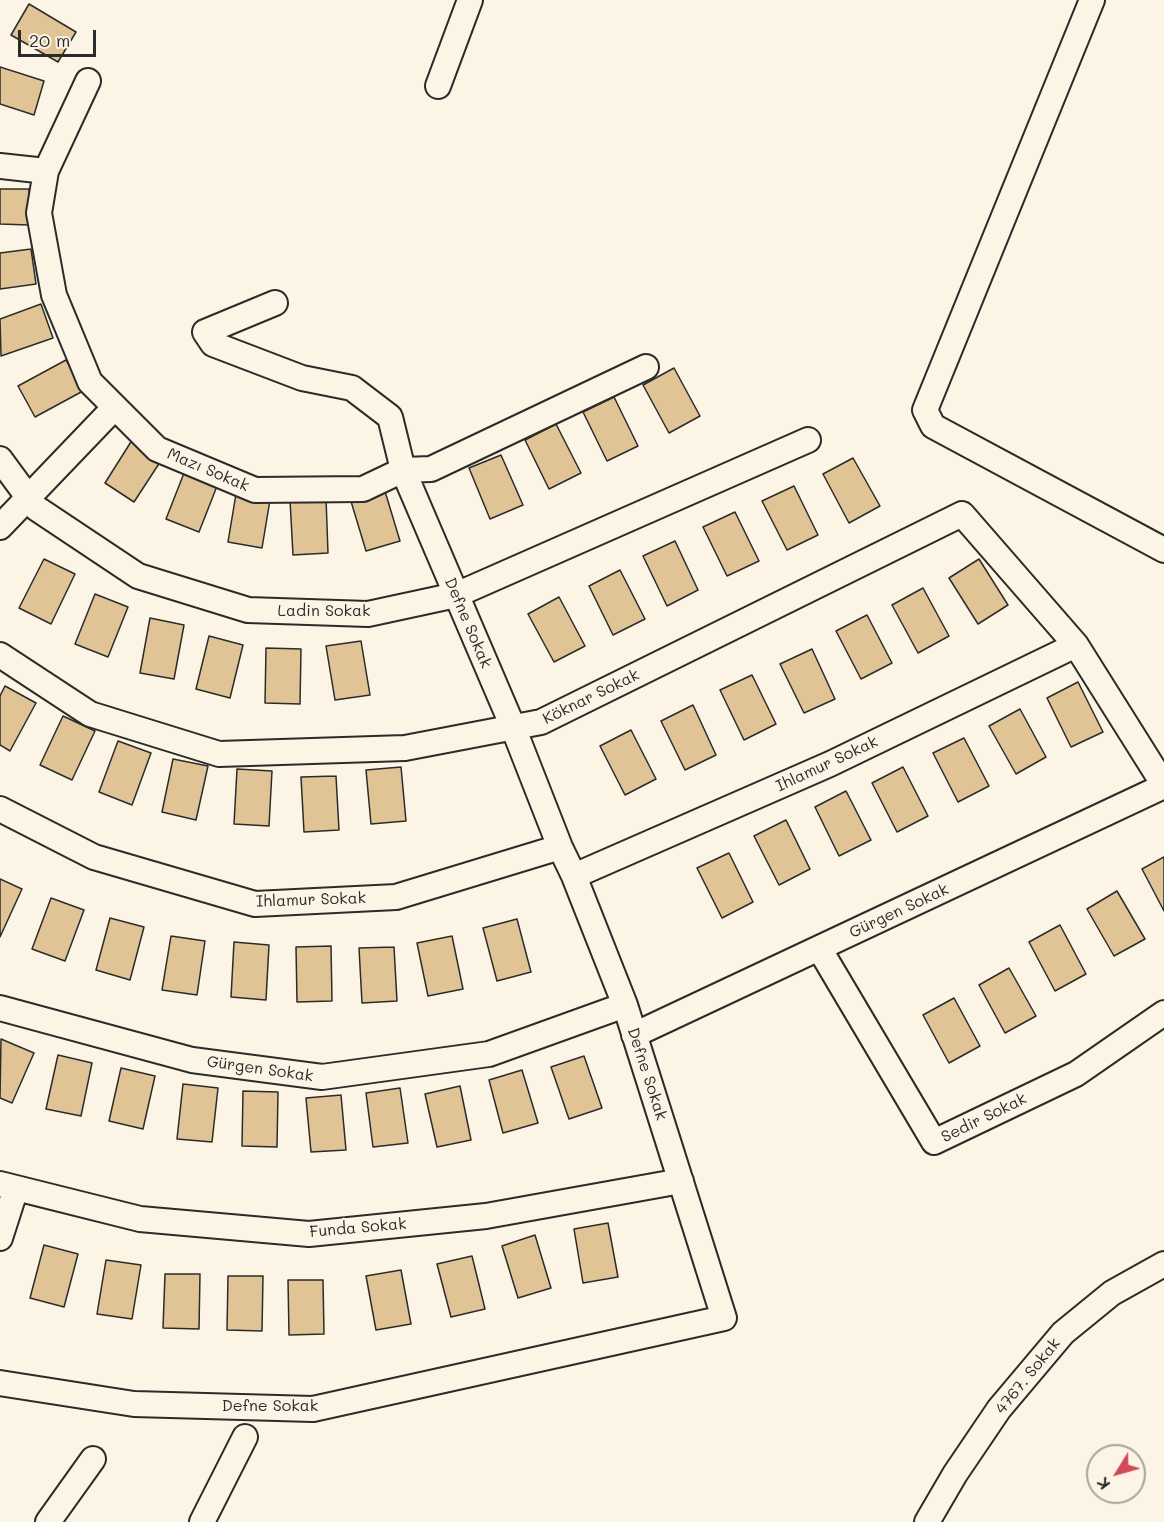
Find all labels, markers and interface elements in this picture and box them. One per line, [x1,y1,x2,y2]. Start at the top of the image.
scale bar [21,18,99,56]
text: 20 m [29,28,70,52]
street label: Mazı Sokak [164,444,252,496]
street label: Defne Sokak [440,575,496,671]
street label: Ladin Sokak [278,601,370,621]
street label: Köknar Sokak [540,665,642,729]
street label: Ihlamur Sokak [773,732,881,796]
street label: Gürgen Sokak [846,880,952,942]
street label: Ihlamur Sokak [256,888,366,912]
street label: Defne Sokak [623,1025,671,1123]
street label: Gürgen Sokak [206,1052,314,1086]
street label: Sedir Sokak [938,1089,1030,1147]
street label: Funda Sokak [309,1214,407,1242]
street label: 4767. Sokak [992,1334,1064,1418]
street label: Defne Sokak [222,1396,318,1416]
north arrow [1086,1444,1146,1504]
text: K [1091,1473,1114,1494]

